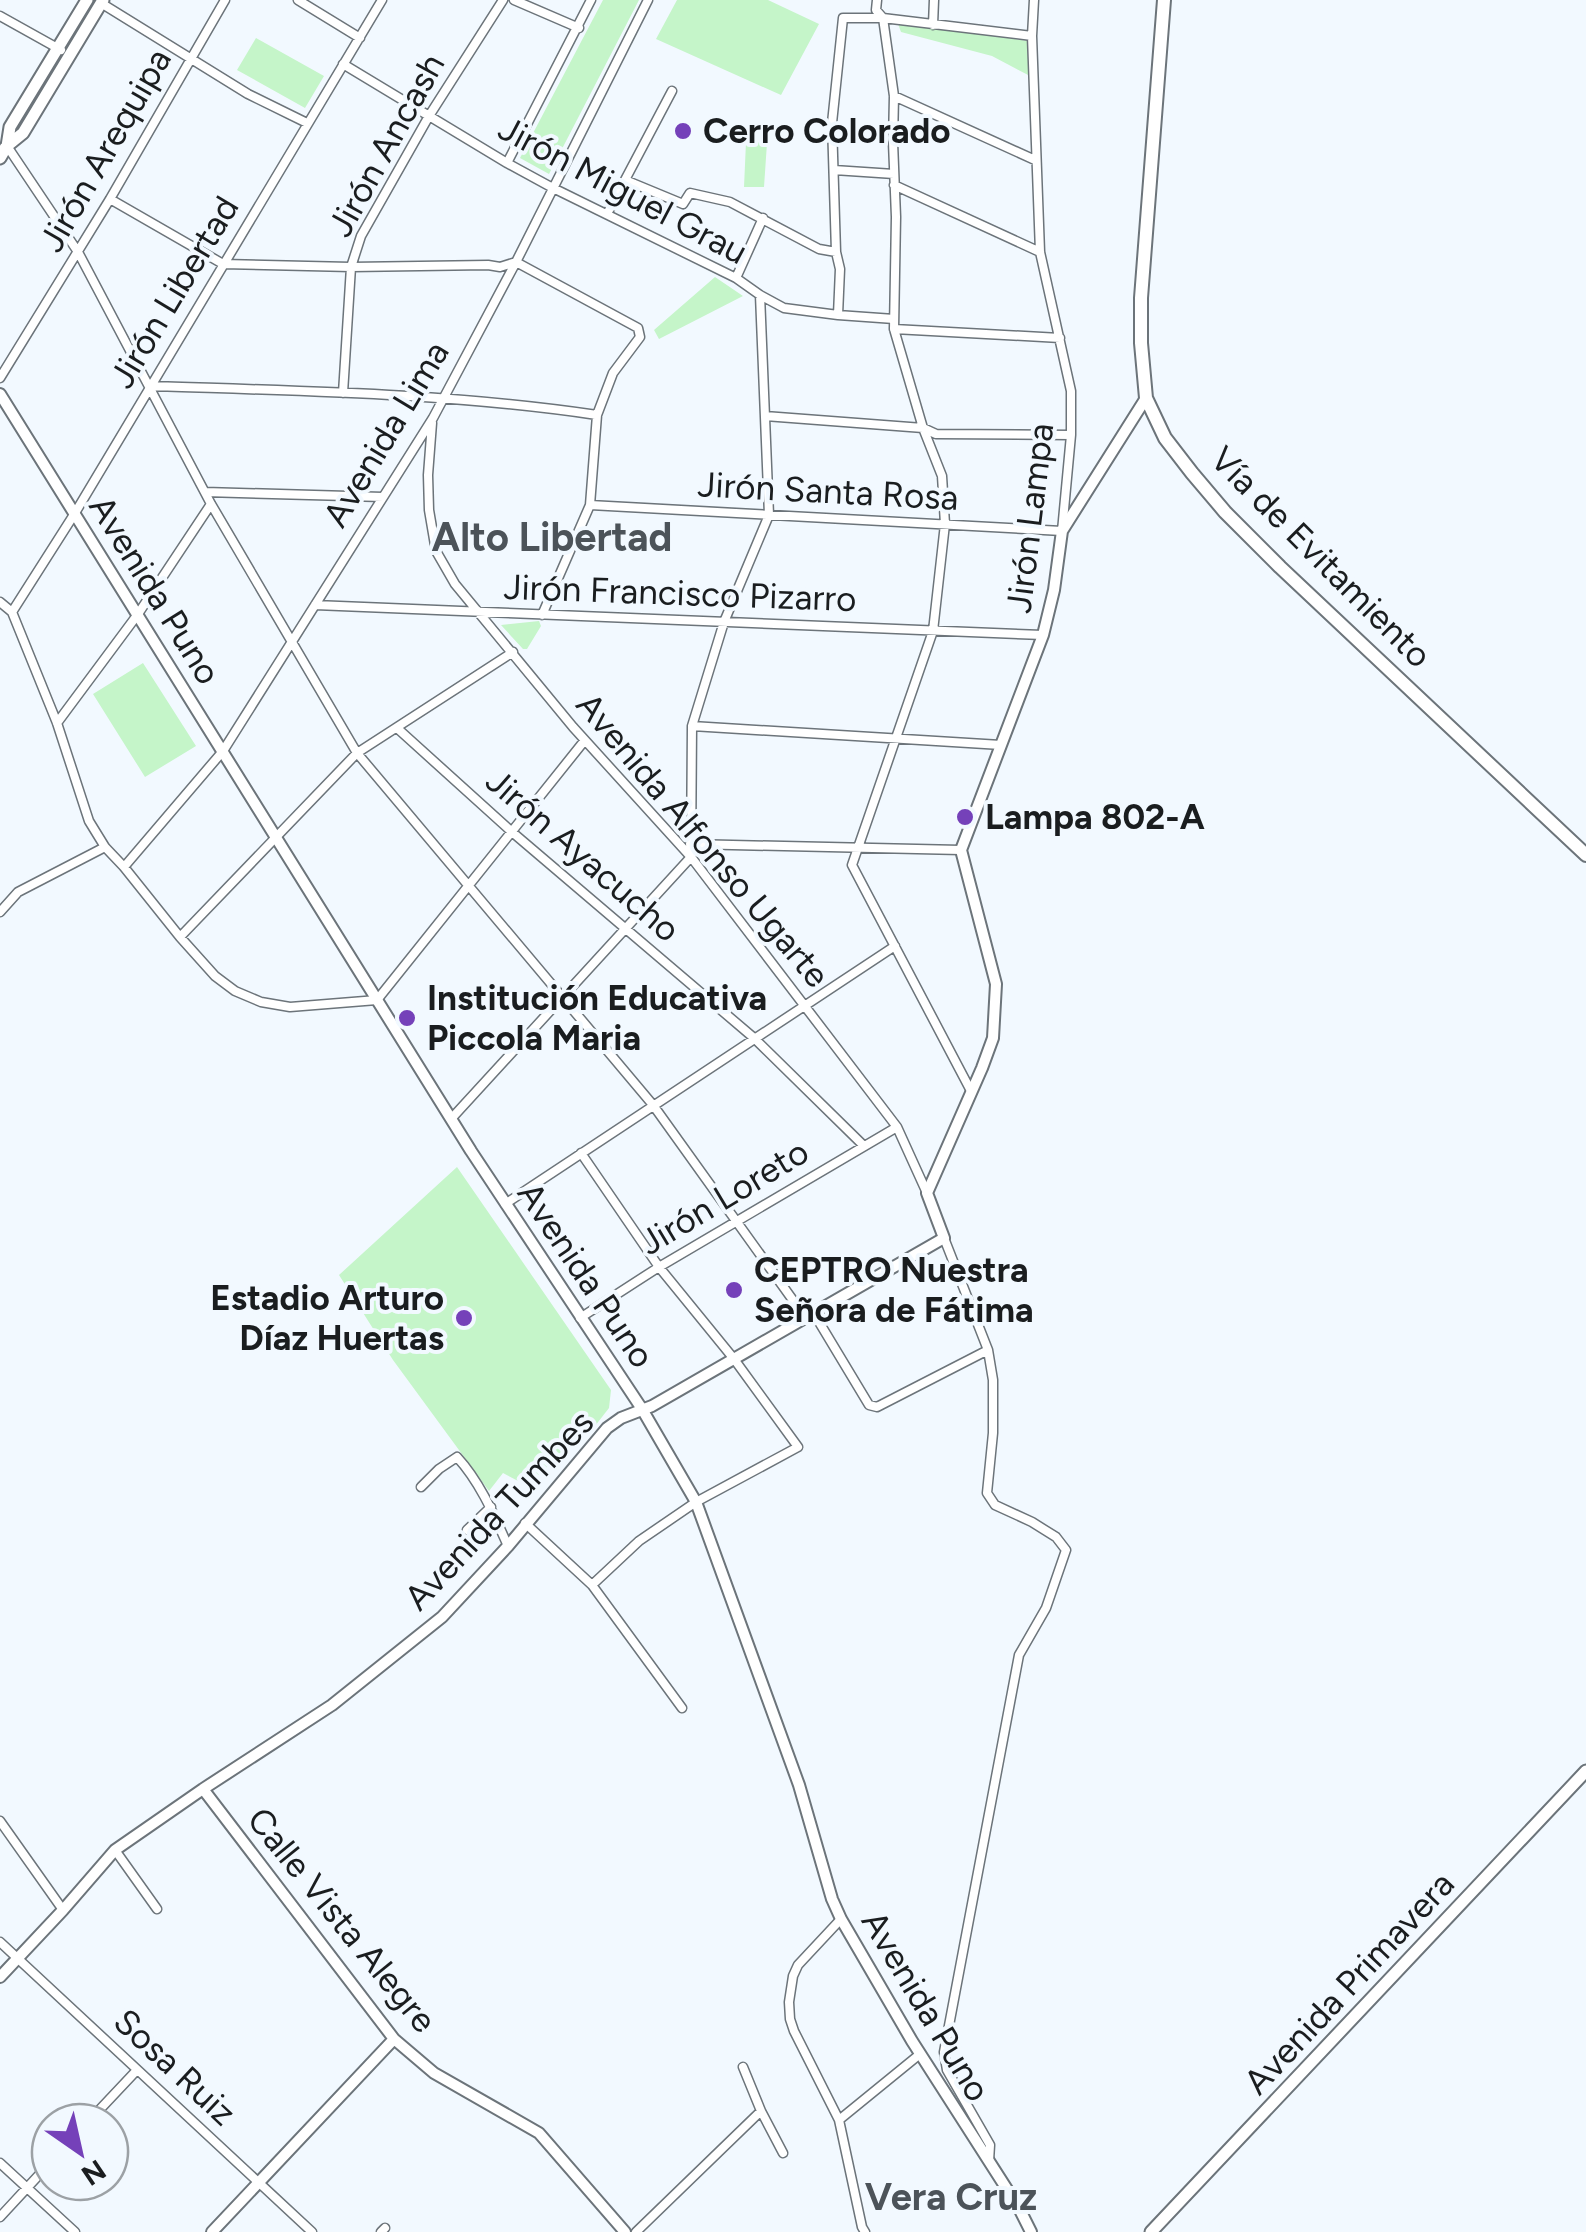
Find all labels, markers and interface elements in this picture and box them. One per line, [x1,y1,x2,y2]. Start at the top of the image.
street label: Jirón Arequipa [30,41,180,259]
street label: Jirón Ancash [319,46,453,244]
street label: Jirón Miguel Grau [492,107,754,273]
place label: Cerro Colorado [703,110,951,152]
marker: Cerro Colorado [672,120,694,142]
street label: Jirón Libertad [100,189,248,395]
street label: Avenida Lima [314,334,458,534]
street label: Jirón Lampa [998,421,1062,615]
street label: Vía de Evitamiento [1202,438,1440,676]
street label: Jirón Santa Rosa [696,463,960,519]
street label: Avenida Puno [80,488,230,692]
district label: Alto Libertad [432,513,672,561]
street label: Jirón Francisco Pizarro [503,566,857,620]
street label: Avenida Alfonso Ugarte [568,684,838,996]
street label: Jirón Ayacucho [478,759,688,951]
place label: Lampa 802-A [985,796,1205,838]
marker: Lampa 802-A [954,806,976,828]
place label: Institución Educativa Piccola Maria [427,977,767,1059]
marker: Institución Educativa Piccola Maria [396,1007,418,1029]
street label: Jirón Loreto [632,1130,816,1264]
street label: Avenida Puno [509,1174,663,1376]
place label: CEPTRO Nuestra Señora de Fátima [754,1249,1034,1331]
place label: Estadio Arturo Díaz Huertas [210,1277,444,1359]
marker: CEPTRO Nuestra Señora de Fátima [723,1279,745,1301]
marker: Estadio Arturo Díaz Huertas [453,1307,475,1329]
street label: Avenida Tumbes [396,1401,602,1619]
street label: Calle Vista Alegre [239,1799,445,2041]
street label: Avenida Primavera [1235,1863,1463,2103]
street label: Avenida Puno [853,1903,999,2109]
street label: Sosa Ruiz [105,2000,245,2134]
north arrow [30,2102,130,2202]
text: N [75,2153,112,2193]
district label: Vera Cruz [865,2174,1037,2220]

